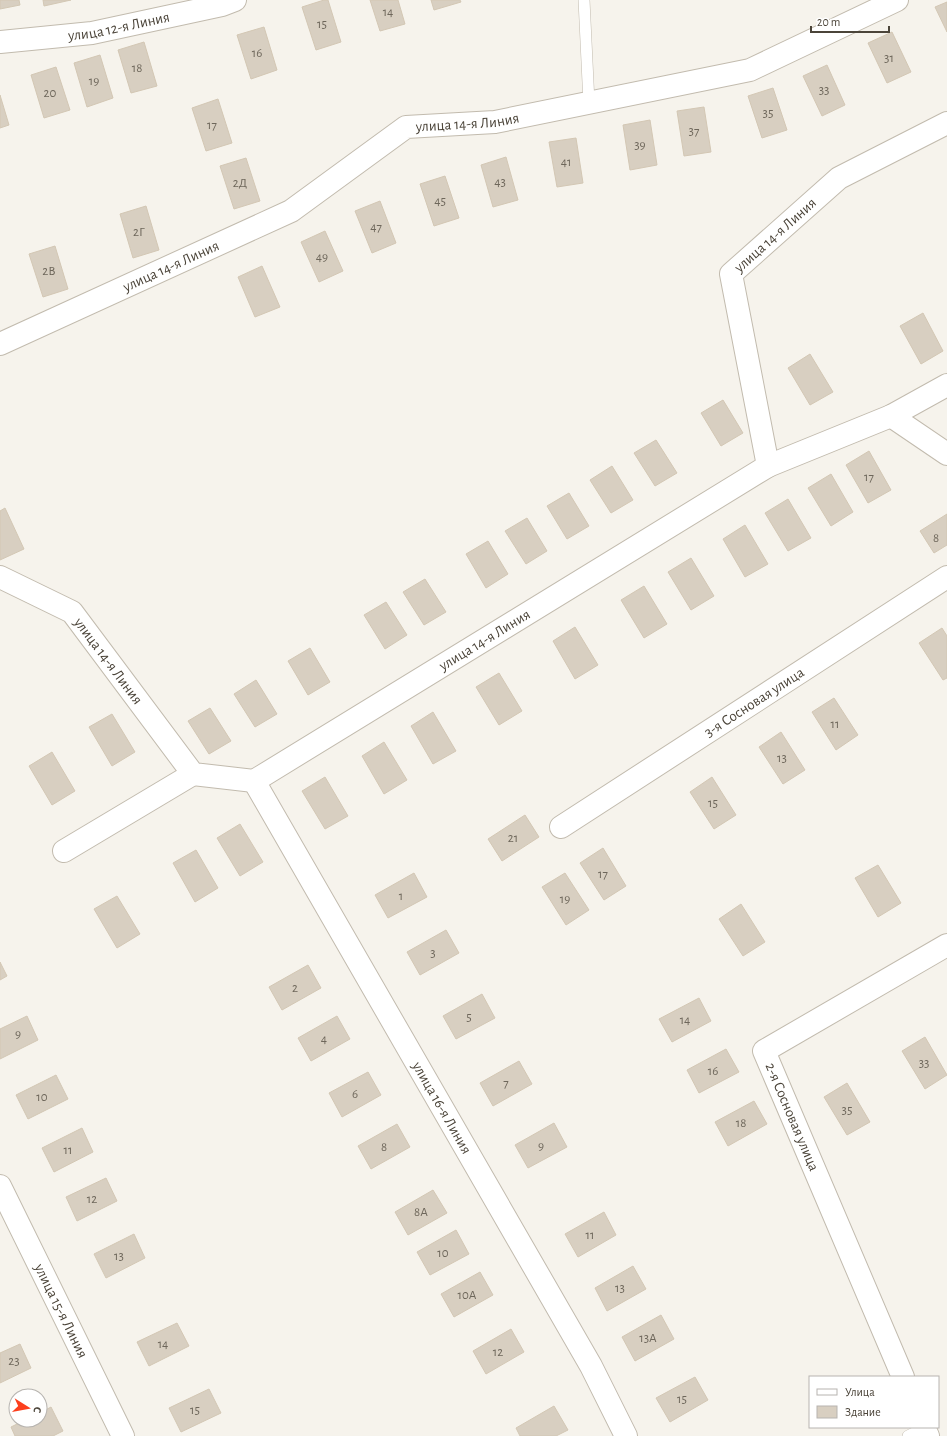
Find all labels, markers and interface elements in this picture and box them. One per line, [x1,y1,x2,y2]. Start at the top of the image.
house number: 14 [383,6,393,19]
scale bar [811,8,889,34]
street label: улица 12-я Линия [66,9,171,43]
text: 20 m [817,16,840,28]
house number: 15 [317,18,327,31]
house number: 16 [252,47,262,60]
house number: 31 [884,52,894,65]
house number: 18 [132,62,142,75]
house number: 19 [89,75,99,88]
house number: 33 [819,84,829,97]
house number: 20 [44,87,57,100]
house number: 35 [763,107,773,120]
street label: улица 14-я Линия [414,110,520,134]
house number: 17 [207,119,218,132]
house number: 37 [689,125,700,138]
house number: 39 [634,139,646,152]
house number: 41 [561,156,571,169]
house number: 43 [494,176,506,189]
house number: 2Д [233,177,247,190]
house number: 45 [434,195,446,208]
street label: улица 14-я Линия [731,195,819,276]
house number: 47 [370,221,382,234]
house number: 2Г [133,226,145,239]
street label: улица 14-я Линия [120,237,221,295]
house number: 49 [316,251,328,264]
house number: 2В [42,265,56,278]
house number: 17 [864,471,875,484]
house number: 8 [933,532,939,545]
street label: улица 14-я Линия [435,606,533,674]
street label: улица 14-я Линия [71,614,146,707]
street label: 3-я Сосновая улица [701,664,807,740]
house number: 11 [831,718,839,731]
house number: 13 [777,752,787,765]
house number: 15 [708,797,718,810]
house number: 21 [508,832,518,845]
house number: 17 [598,868,609,881]
house number: 1 [399,890,403,903]
house number: 19 [560,893,570,906]
house number: 3 [430,947,436,960]
house number: 2 [292,982,298,995]
house number: 5 [466,1011,472,1024]
house number: 14 [680,1014,690,1027]
house number: 9 [15,1028,21,1041]
house number: 4 [321,1033,327,1046]
house number: 33 [919,1057,929,1070]
street label: улица 16-я Линия [409,1058,475,1156]
street label: 2-я Сосновая улица [762,1061,822,1173]
house number: 16 [708,1065,718,1078]
house number: 7 [503,1077,509,1090]
house number: 6 [352,1088,358,1101]
house number: 10 [36,1091,48,1104]
house number: 35 [842,1104,852,1117]
house number: 18 [736,1117,746,1130]
house number: 9 [538,1140,544,1153]
house number: 8 [381,1141,387,1154]
house number: 11 [64,1144,72,1157]
house number: 12 [87,1193,97,1206]
house number: 8А [414,1206,428,1219]
house number: 11 [586,1229,594,1242]
house number: 10 [437,1247,449,1260]
house number: 13 [114,1250,124,1263]
street label: улица 15-я Линия [31,1260,91,1360]
house number: 13 [615,1282,625,1295]
house number: 10А [458,1289,477,1302]
house number: 13А [639,1332,657,1345]
house number: 14 [158,1338,168,1351]
house number: 12 [493,1346,503,1359]
house number: 23 [8,1355,20,1368]
legend [809,1376,939,1428]
text: Улица [845,1386,875,1398]
north arrow [8,1388,48,1428]
house number: 15 [677,1393,687,1406]
house number: 15 [190,1404,200,1417]
text: С [31,1406,43,1414]
text: Здание [845,1406,881,1418]

